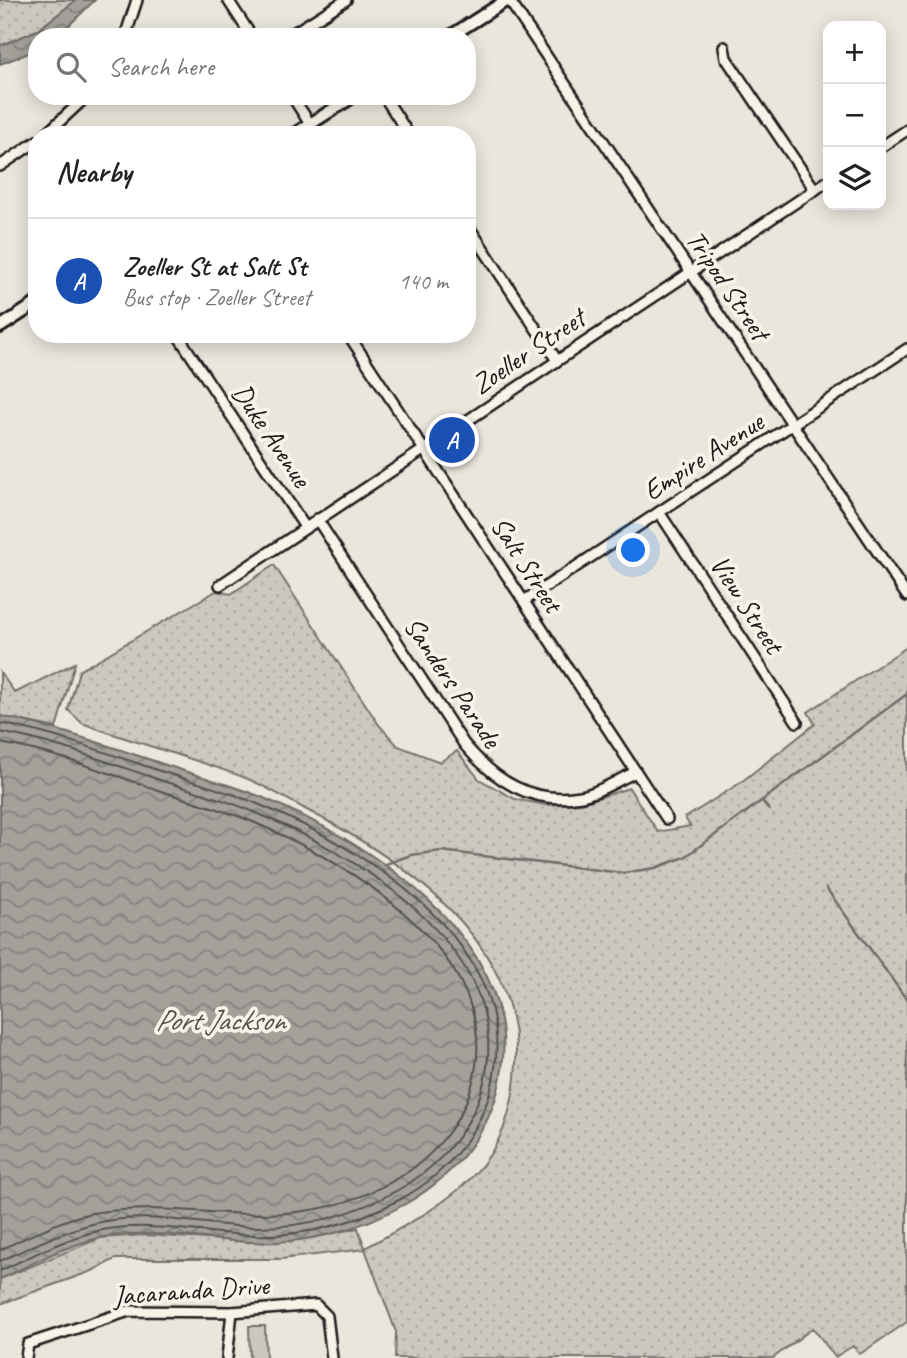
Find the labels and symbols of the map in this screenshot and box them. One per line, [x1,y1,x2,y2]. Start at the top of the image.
street label: Tripod Street [678,223,780,350]
street label: Zoeller Street [465,298,594,402]
street label: Duke Avenue [225,377,320,495]
street label: Empire Avenue [636,403,771,508]
pin: A [429,414,475,466]
street label: Salt Street [483,510,572,621]
your location [616,533,650,567]
street label: View Street [702,548,793,662]
street label: Sanders Parade [396,610,511,756]
water label: Port Jackson [155,1001,287,1039]
street label: Jacaranda Drive [110,1267,272,1313]

